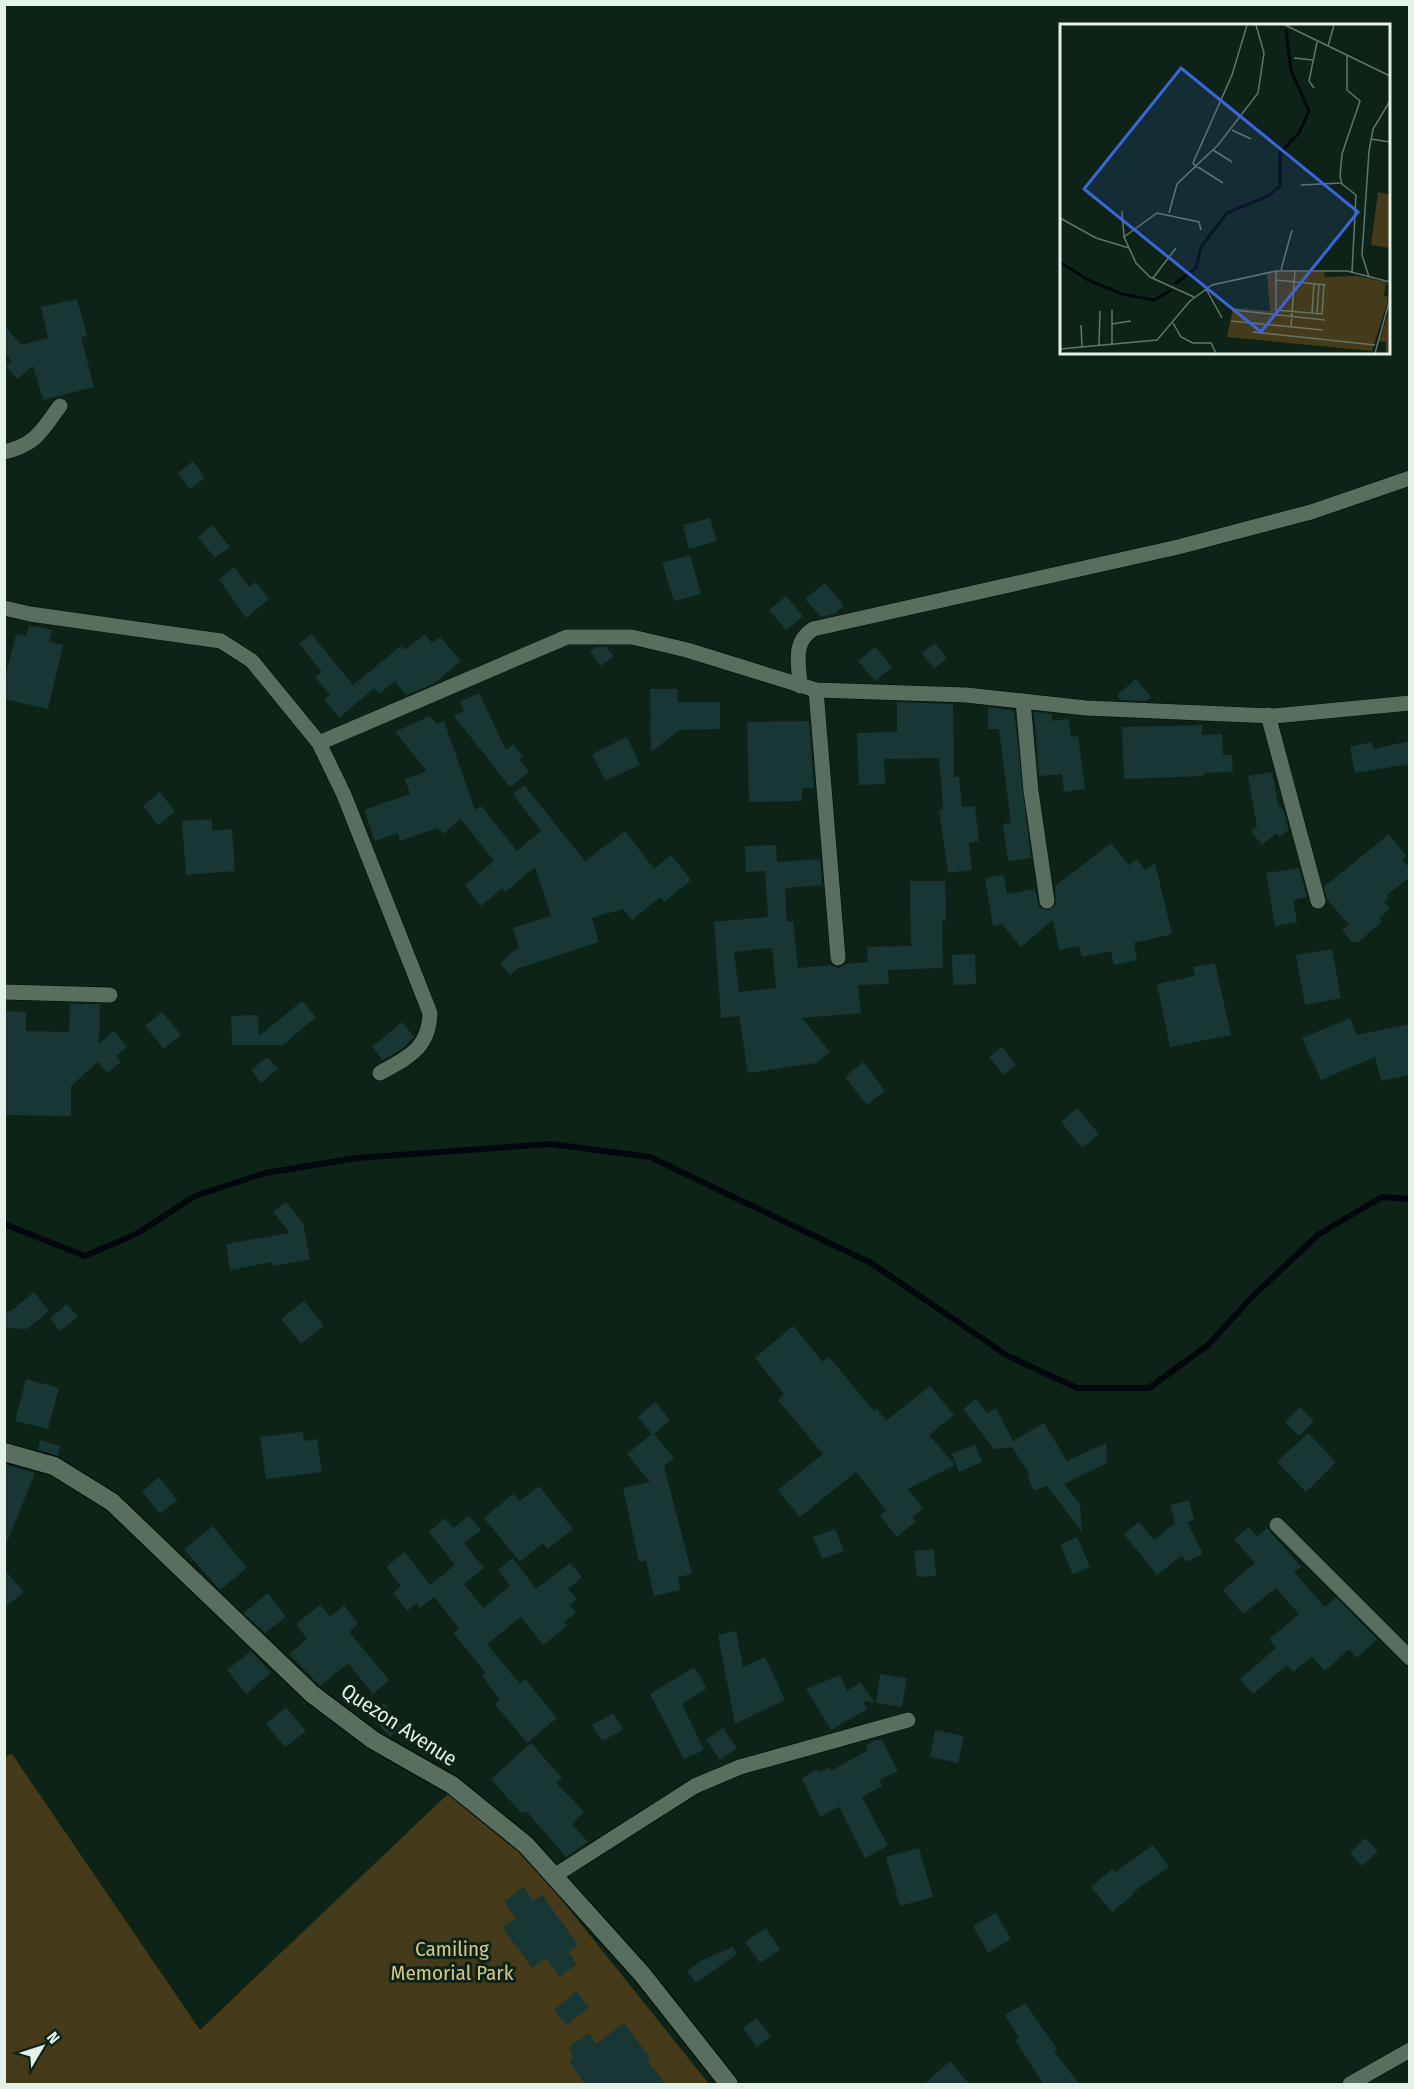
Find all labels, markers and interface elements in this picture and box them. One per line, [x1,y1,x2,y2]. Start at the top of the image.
inset map [1060,24,1390,354]
street label: Quezon Avenue [336,1678,462,1772]
park label: Camiling Memorial Park [391,1936,514,1986]
north arrow [12,2017,72,2077]
text: N [43,2028,64,2048]

